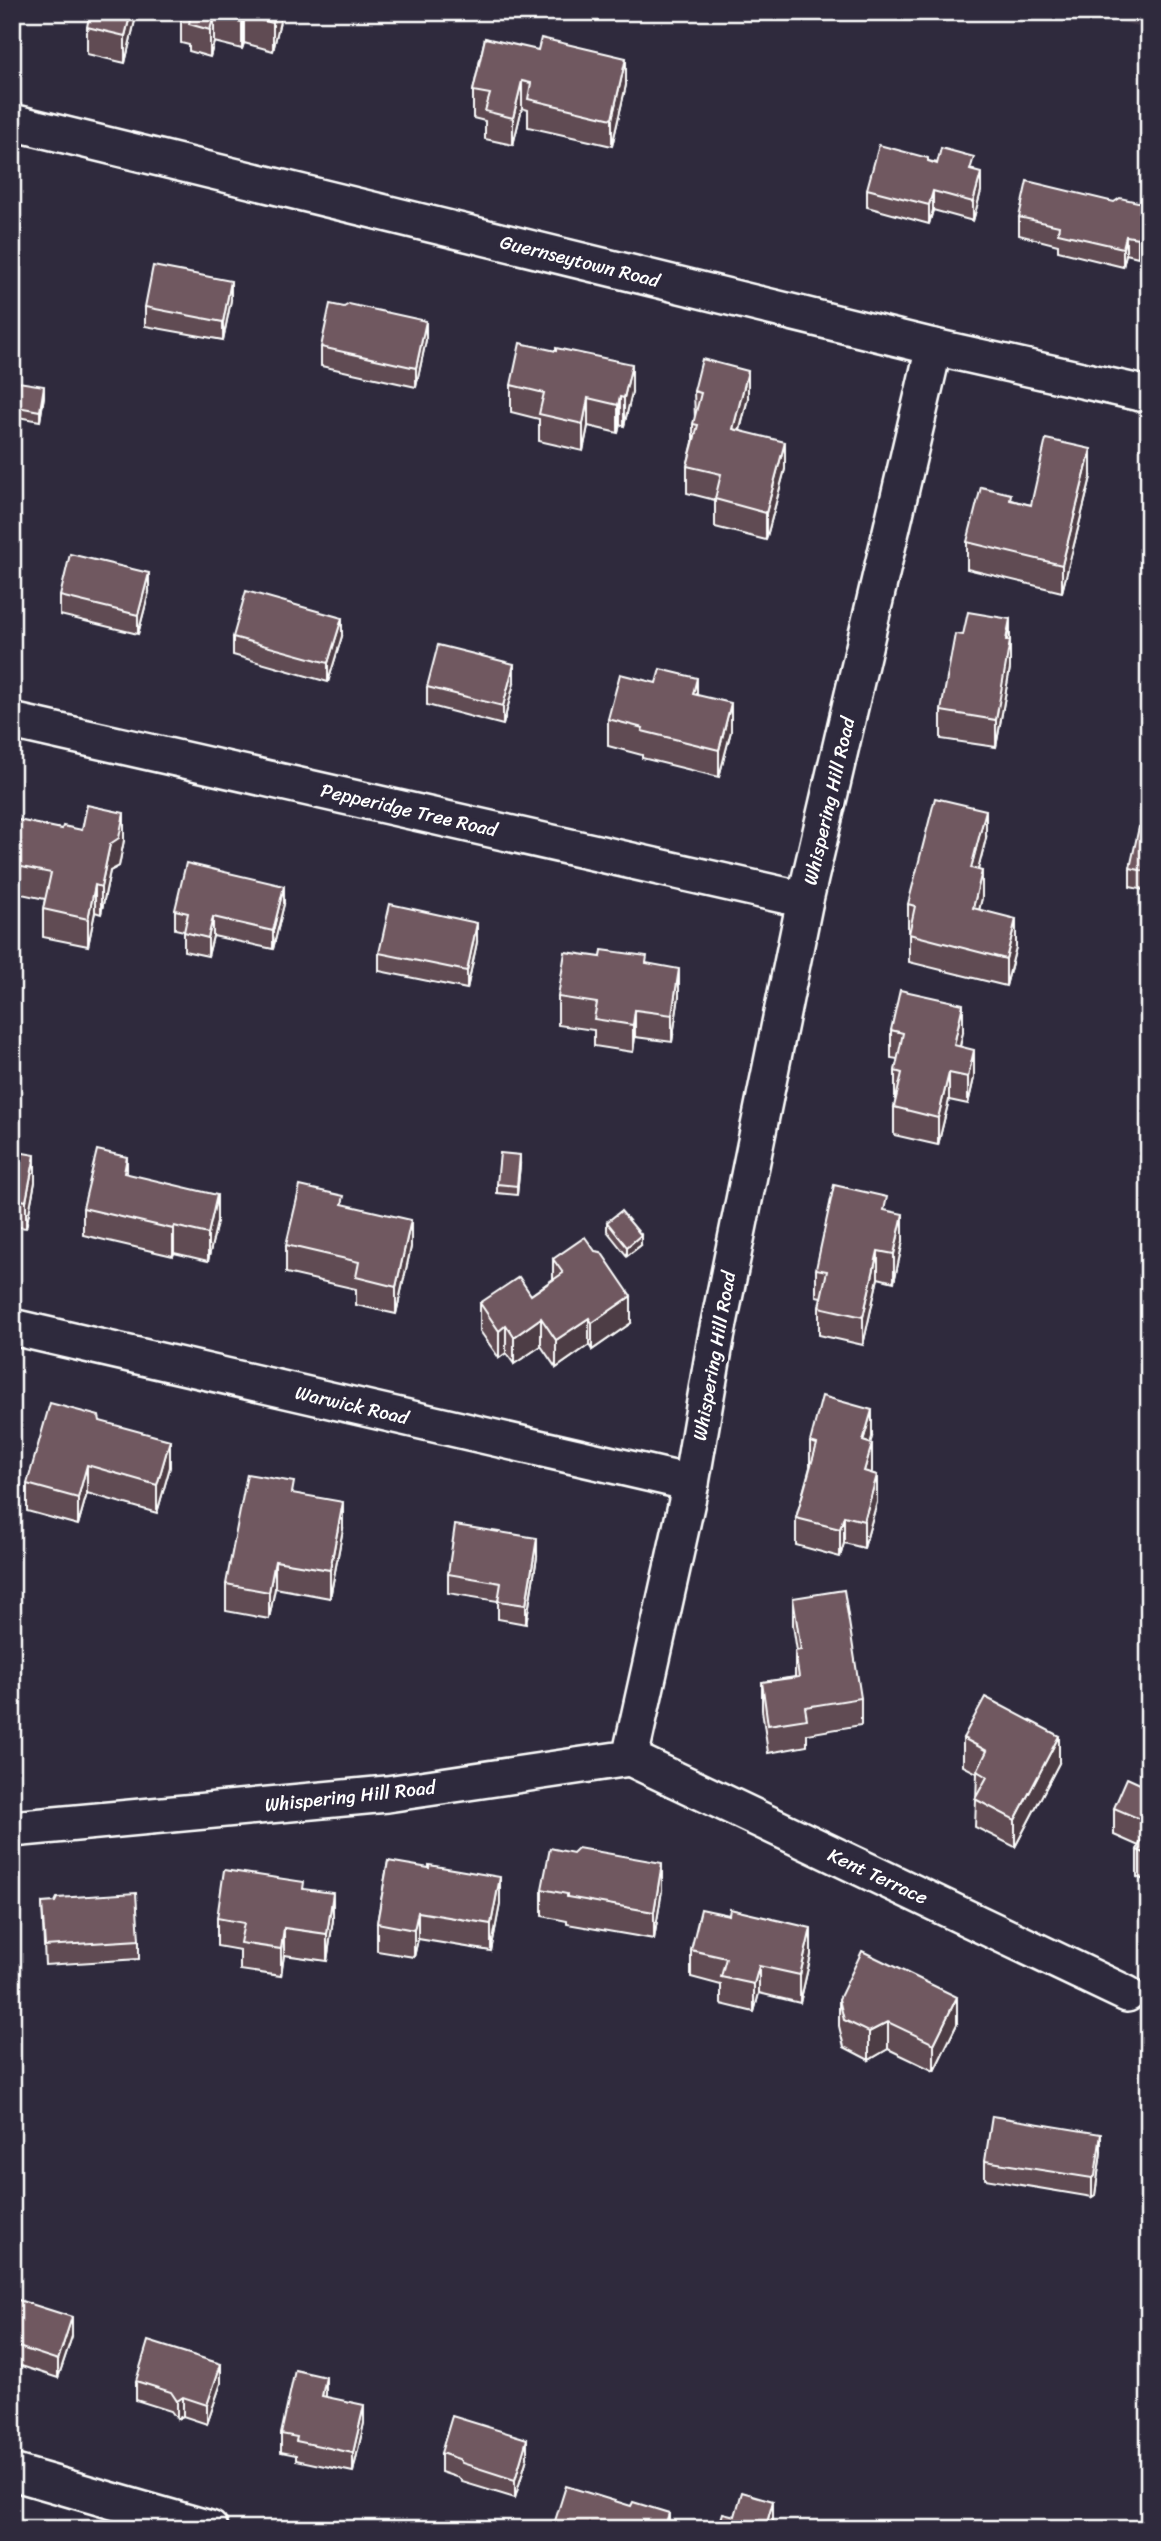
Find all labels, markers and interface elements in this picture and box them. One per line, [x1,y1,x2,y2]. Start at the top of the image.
street label: Guernseytown Road [497,225,664,297]
street label: Whispering Hill Road [794,712,865,888]
street label: Pepperidge Tree Road [317,774,502,847]
street label: Whispering Hill Road [683,1267,745,1443]
street label: Warwick Road [292,1376,413,1434]
street label: Whispering Hill Road [263,1770,439,1821]
street label: Kent Terrace [822,1838,934,1914]

